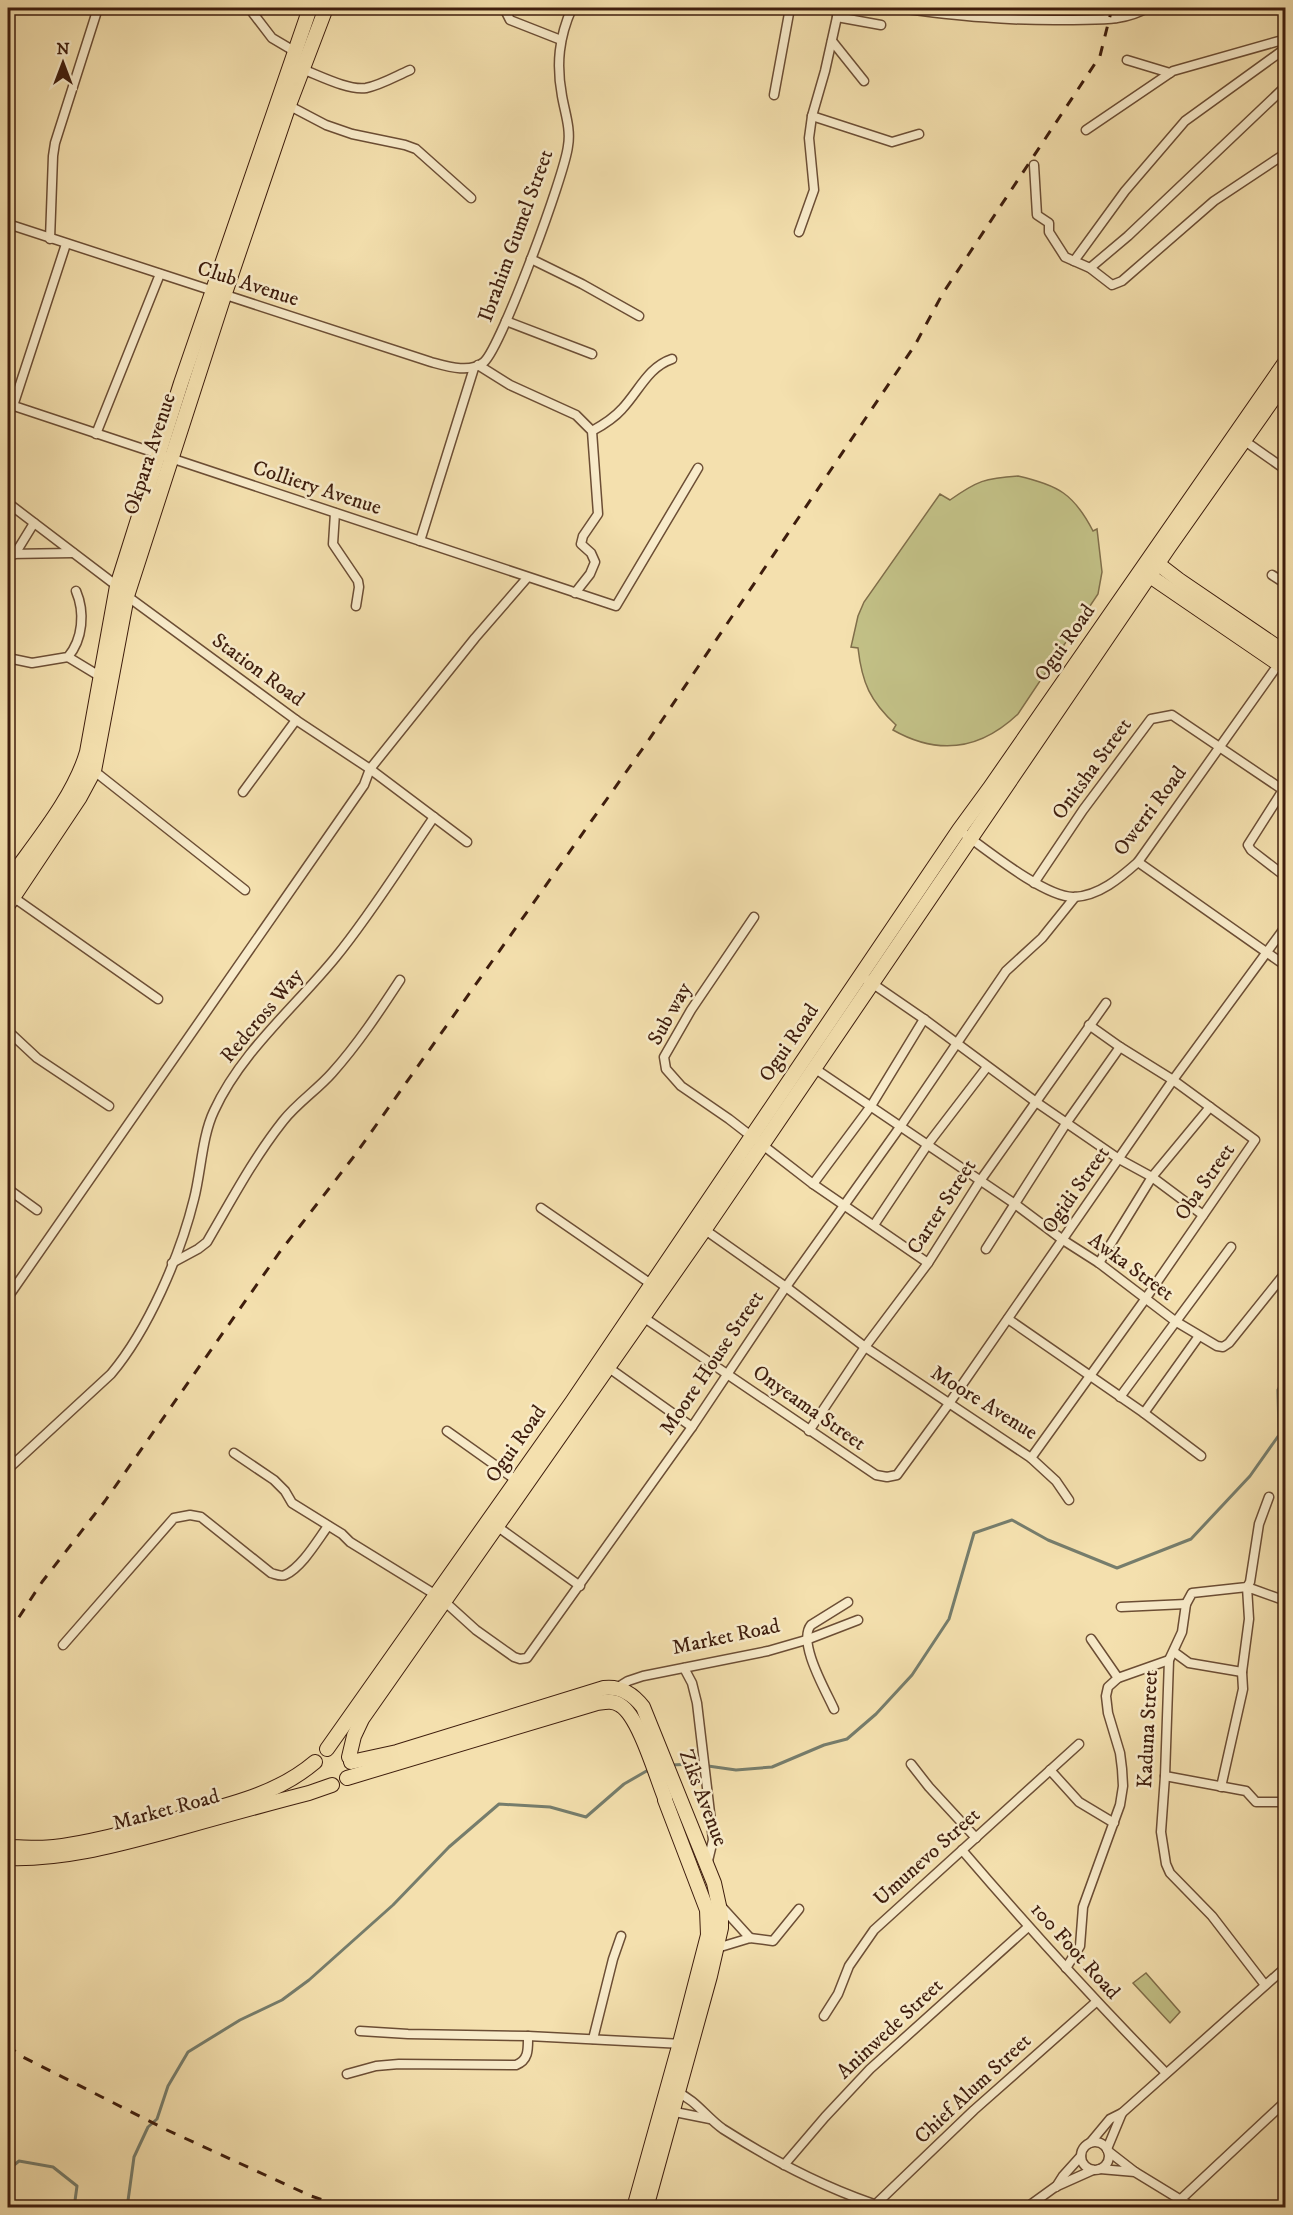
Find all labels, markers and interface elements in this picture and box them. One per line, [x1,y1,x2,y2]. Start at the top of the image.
north arrow [33,33,93,93]
text: N [56,39,70,59]
street label: Ibrahim Gumel Street [473,146,559,326]
street label: Club Avenue [194,255,302,313]
street label: Okpara Avenue [118,390,182,518]
street label: Colliery Avenue [249,455,385,521]
street label: Ogui Road [1029,599,1101,687]
street label: Station Road [207,628,310,713]
street label: Onitsha Street [1047,713,1138,825]
street label: Owerri Road [1108,760,1193,861]
street label: Redcross Way [215,963,310,1069]
street label: Sub way [642,977,698,1050]
street label: Ogui Road [753,999,825,1087]
street label: Oba Street [1169,1138,1241,1225]
street label: Ogidi Street [1037,1141,1116,1239]
street label: Carter Street [902,1154,982,1259]
street label: Awka Street [1083,1227,1179,1307]
street label: Moore House Street [654,1286,770,1440]
street label: Onyeama Street [747,1359,871,1457]
street label: Moore Avenue [926,1360,1042,1446]
street label: Ogui Road [480,1400,552,1488]
street label: Market Road [670,1613,783,1661]
street label: Kaduna Street [1132,1669,1164,1789]
street label: Ziks Avenue [673,1746,733,1850]
street label: Market Road [110,1783,223,1837]
street label: Umunevo Street [868,1802,986,1912]
street label: 100 Foot Road [1025,1897,1126,2005]
street label: Aninwede Street [831,1973,949,2085]
street label: Chief Alum Street [909,2028,1037,2150]

